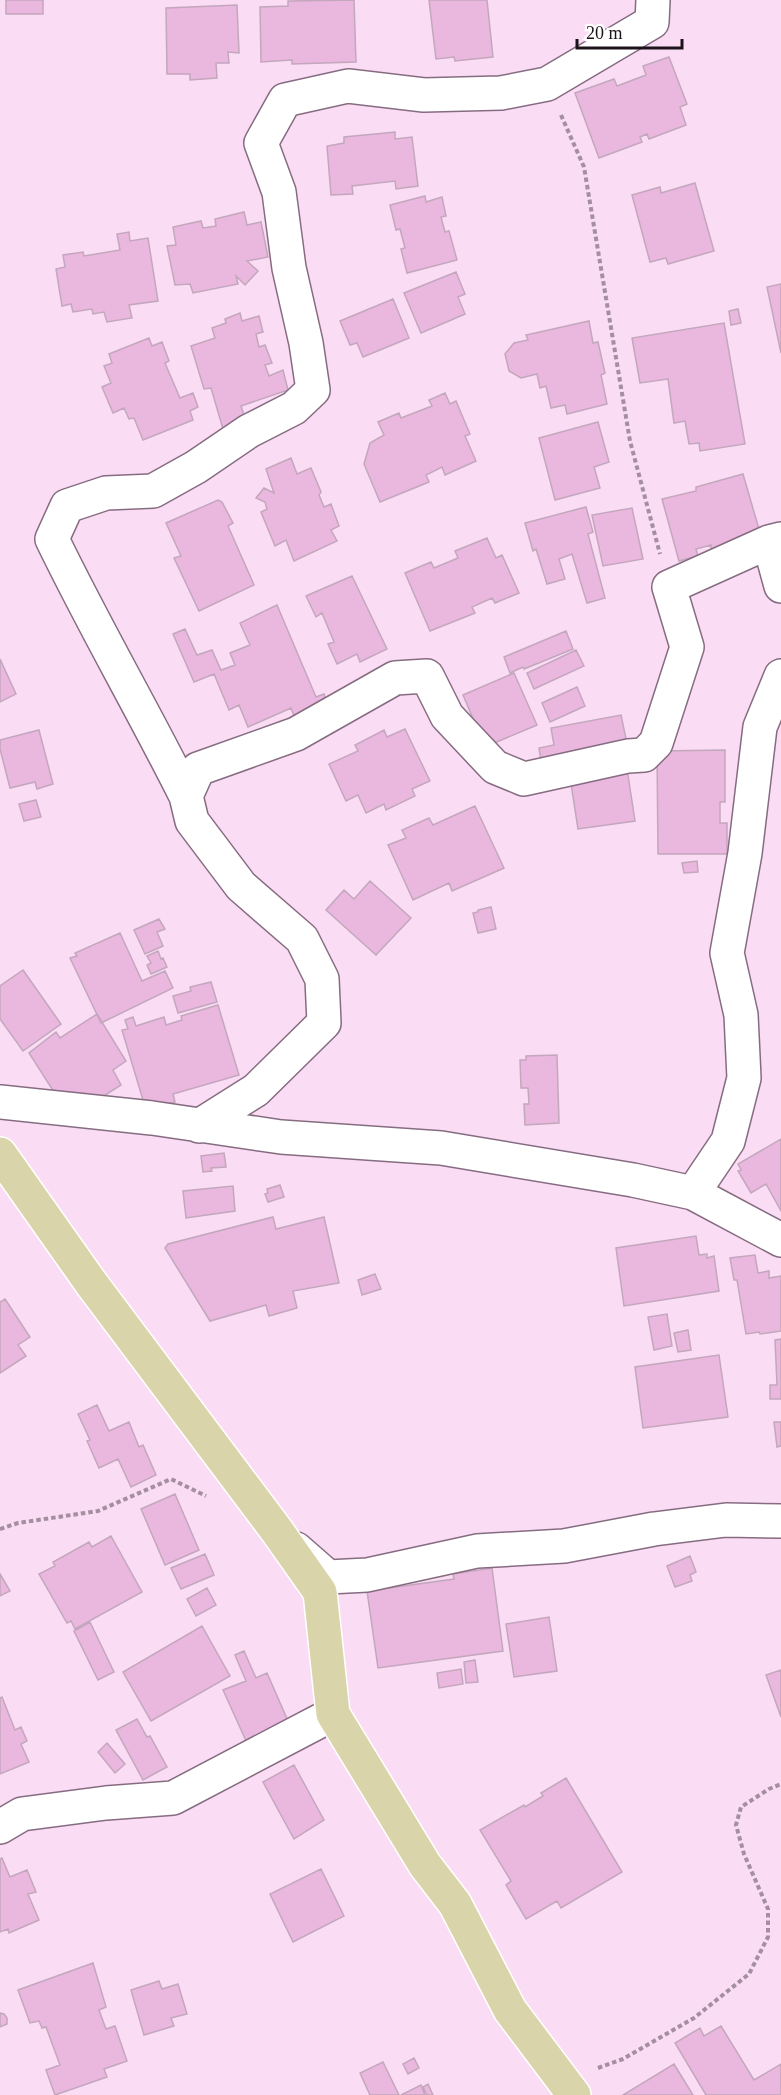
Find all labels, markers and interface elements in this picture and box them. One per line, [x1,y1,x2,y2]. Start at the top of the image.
scale bar [577,12,682,50]
text: 20 m [586,23,623,43]

